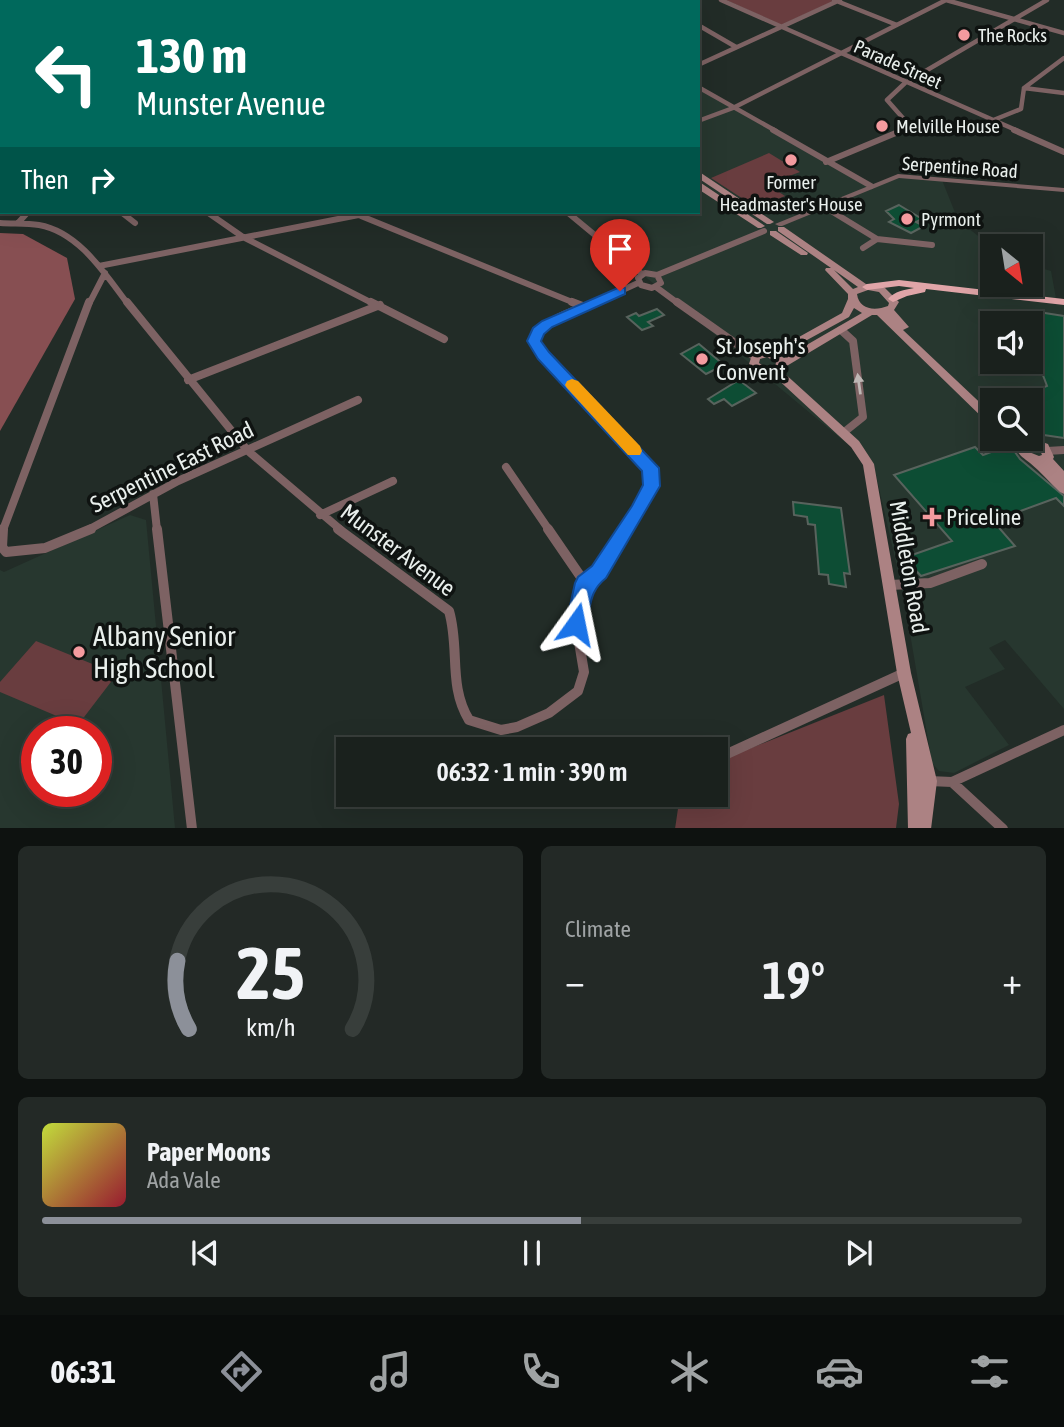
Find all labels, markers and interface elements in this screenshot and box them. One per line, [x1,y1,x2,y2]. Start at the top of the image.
place label: The Rocks [978,24,1047,46]
text: 130 m [136,27,247,83]
marker: The Rocks [956,27,972,43]
icon: left [21,28,112,119]
street label: Parade Street [851,35,945,93]
text: Munster Avenue [136,85,326,122]
place label: Melville House [896,115,1000,137]
marker: Melville House [874,118,890,134]
marker: Former Headmaster's House [783,152,799,168]
street label: Serpentine Road [902,152,1018,182]
icon: right [83,161,121,199]
text: Then [21,165,69,195]
place label: Former Headmaster's House [719,171,863,215]
place label: Pyrmont [921,208,981,230]
marker: Pyrmont [899,211,915,227]
pin [590,219,650,291]
icon: arrive [601,230,639,268]
north arrow [980,234,1043,298]
map controls [980,234,1043,451]
button: sound [980,311,1043,374]
place label: St Joseph's Convent [716,333,806,385]
marker: St Joseph's Convent [694,351,710,367]
one-way arrow [853,372,864,394]
button: search [980,388,1043,451]
street label: Serpentine East Road [86,416,258,518]
street label: Munster Avenue [336,499,460,601]
street label: Middleton Road [885,499,933,635]
place label: Priceline [946,504,1021,530]
marker: Priceline [924,509,940,525]
position arrow [539,587,613,661]
place label: Albany Senior High School [93,620,236,684]
marker: Albany Senior High School [71,644,87,660]
speed limit sign: 30 [21,716,112,807]
text: 06:32 · 1 min · 390 m [437,757,627,787]
text: Climate [565,916,631,942]
text: 25 [236,931,305,1014]
text: 19° [762,950,825,1010]
text: − [565,959,585,1002]
text: + [1002,959,1022,1002]
text: km/h [246,1012,295,1040]
text: Paper Moons [147,1137,270,1167]
text: Ada Vale [147,1167,221,1193]
icon: previous [186,1234,224,1272]
icon: pause [513,1234,551,1272]
icon: next [840,1234,878,1272]
icon: directions [217,1347,266,1396]
icon: music [366,1347,415,1396]
icon: phone [516,1347,565,1396]
icon: climate [665,1347,714,1396]
icon: car [815,1347,864,1396]
icon: filters [965,1347,1014,1396]
text: 06:31 [50,1353,116,1390]

